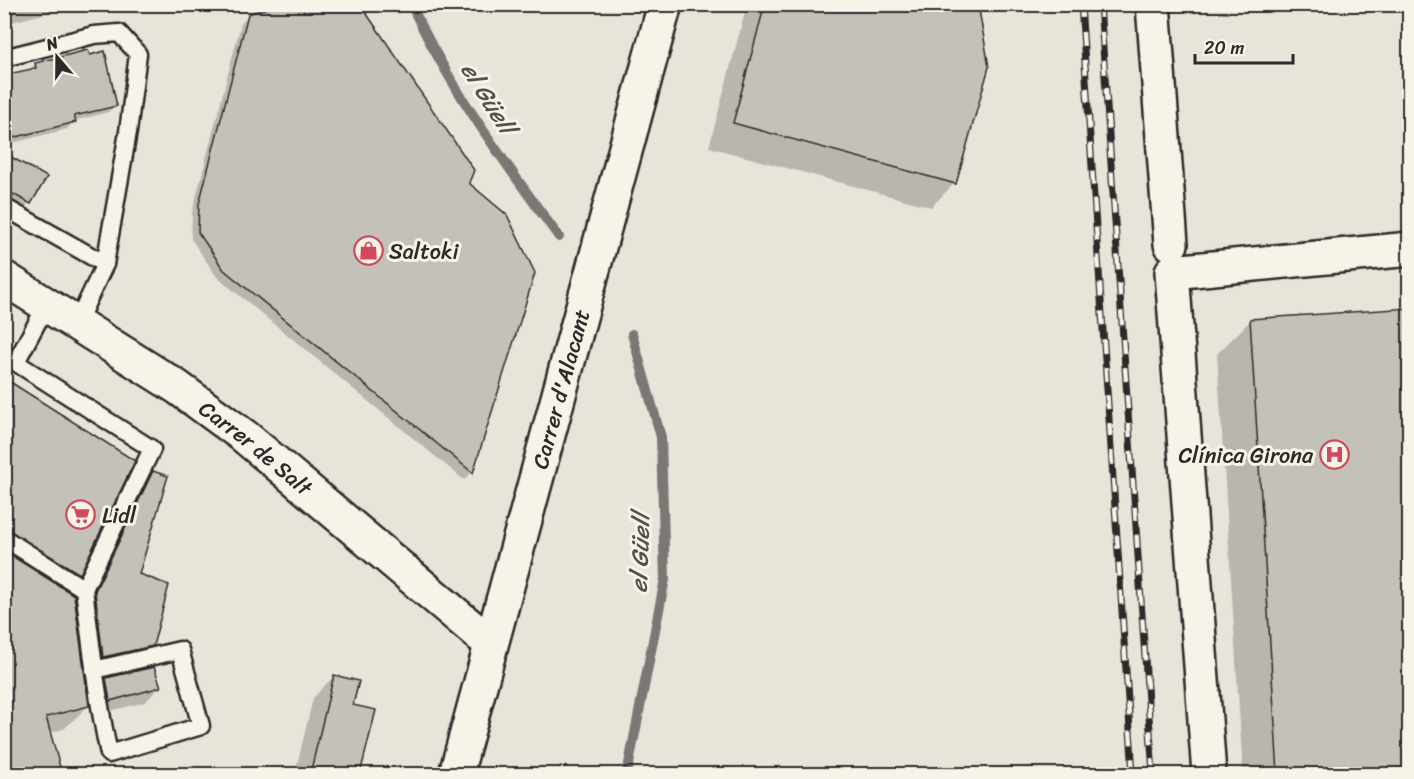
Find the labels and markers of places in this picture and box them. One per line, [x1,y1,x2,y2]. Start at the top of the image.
place label: Saltoki [389,232,460,271]
shop icon: Saltoki [352,235,384,267]
place label: Clínica Girona [1178,436,1314,475]
hospital icon: Clínica Girona [1318,439,1350,471]
place label: Lidl [102,496,137,535]
supermarket icon: Lidl [65,499,97,531]

